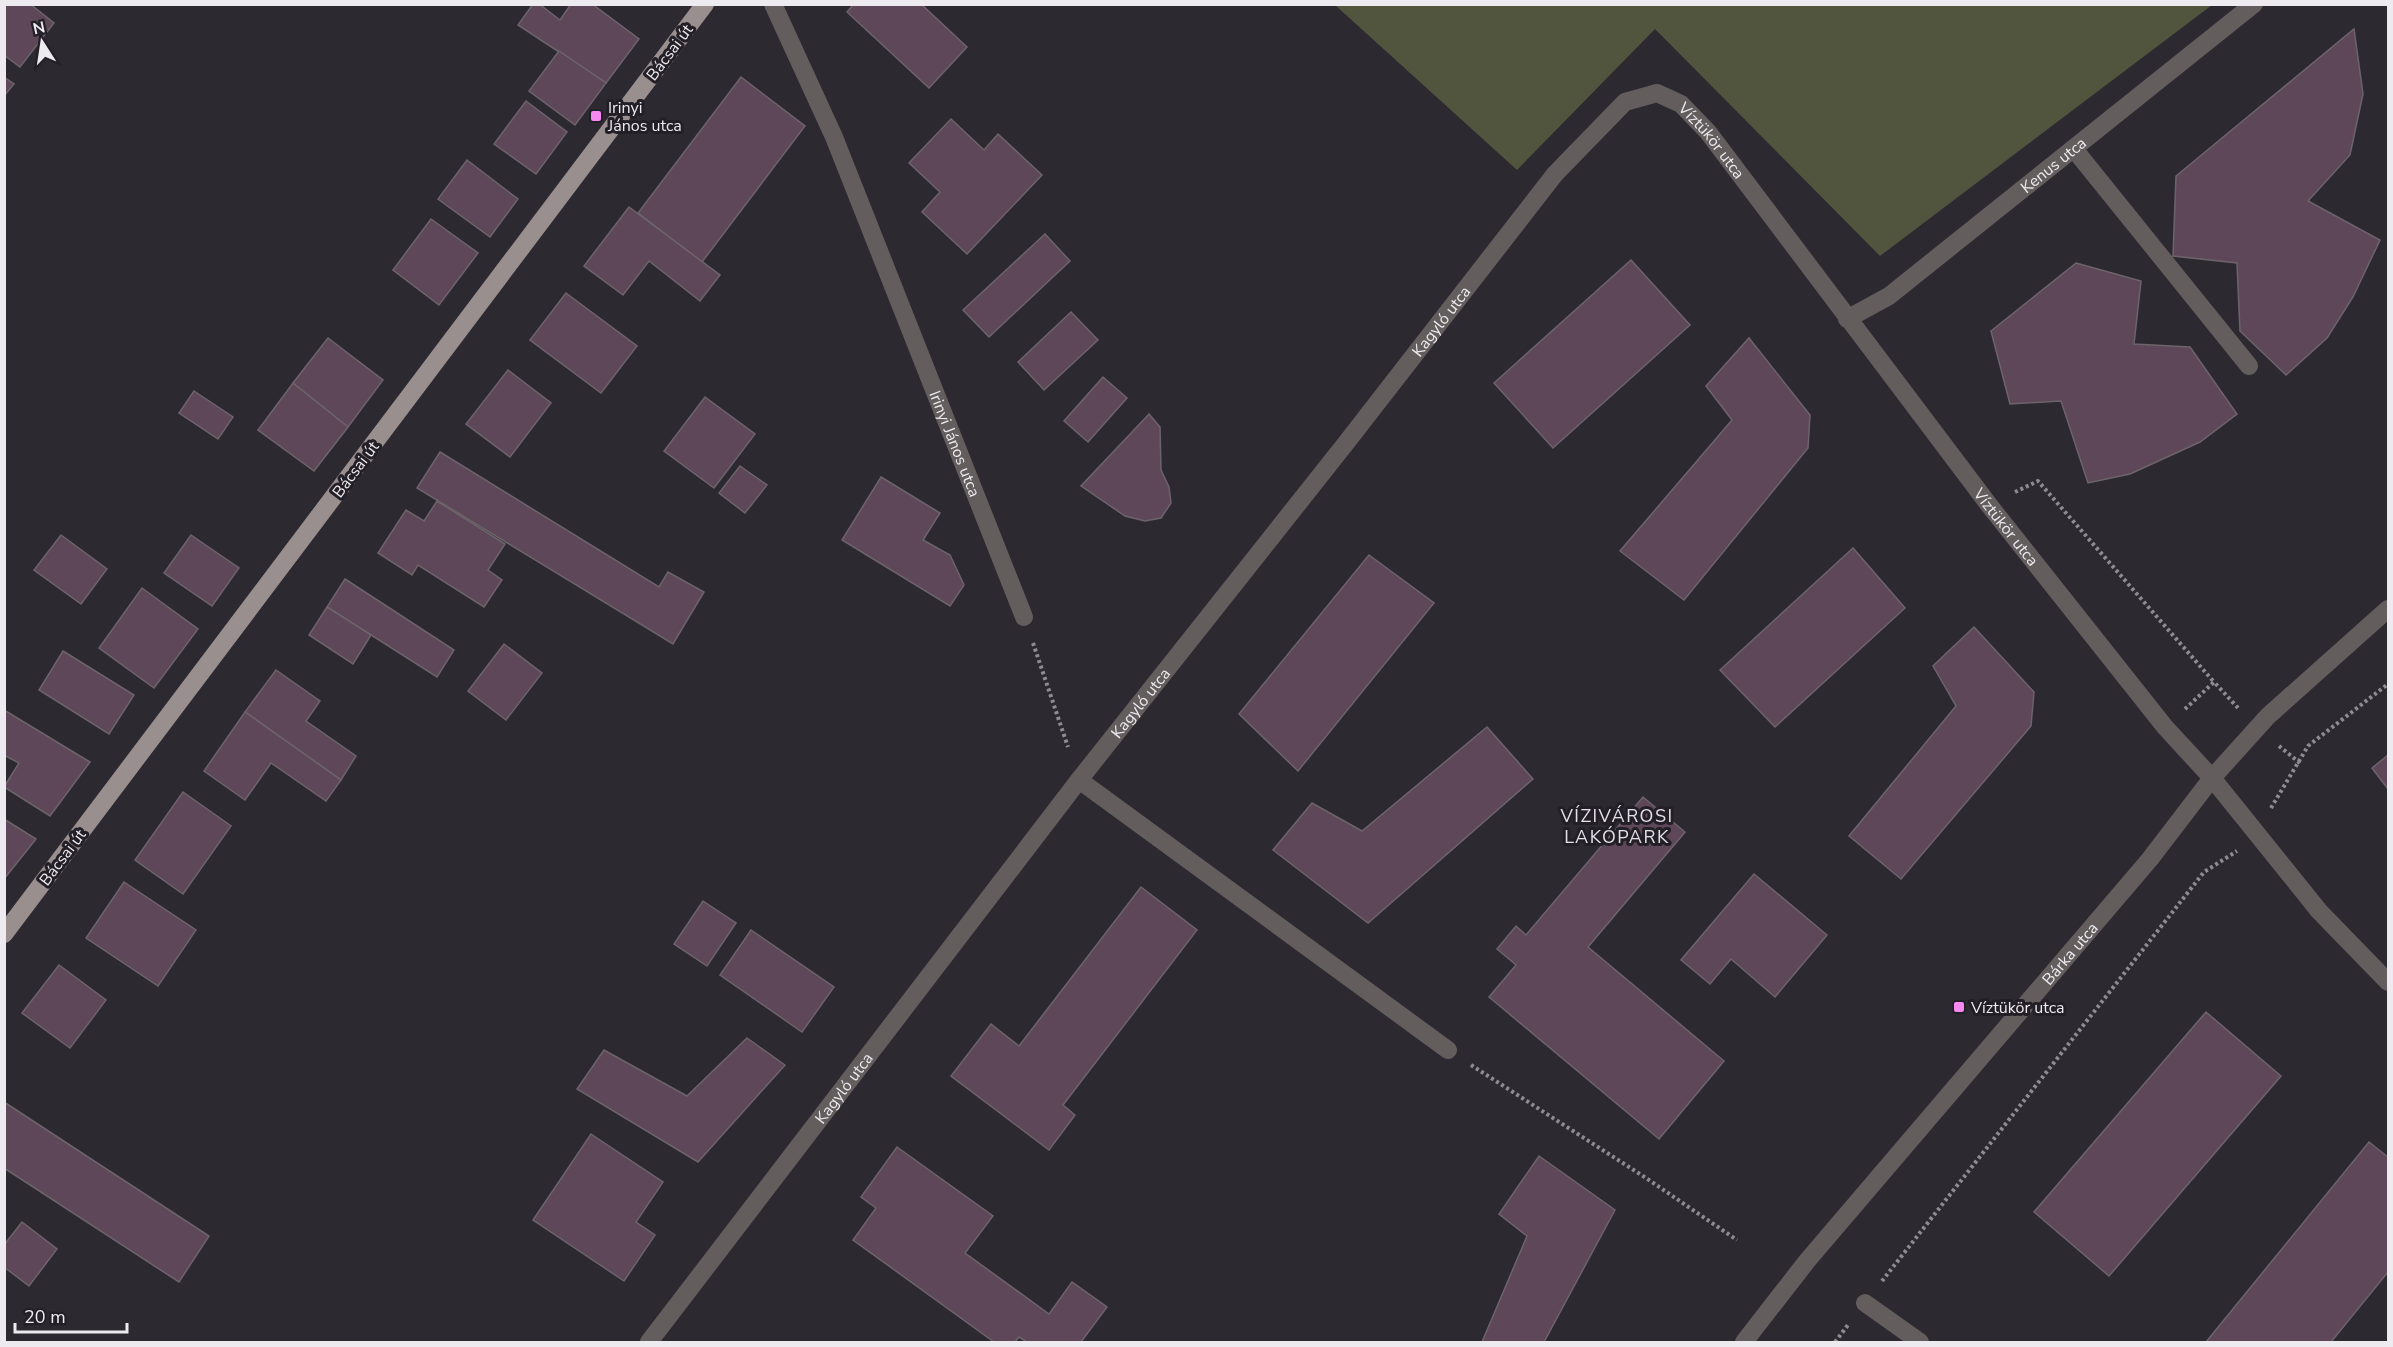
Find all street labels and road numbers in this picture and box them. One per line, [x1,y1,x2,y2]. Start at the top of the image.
street label: Bácsai út [641,20,698,85]
street label: Víztükör utca [1672,97,1749,184]
street label: Kenus utca [2016,132,2091,199]
street label: Kagyló utca [1407,282,1476,362]
street label: Irinyi János utca [923,388,985,500]
street label: Bácsai út [327,437,384,502]
street label: Víztükör utca [1967,483,2043,571]
street label: Kagyló utca [1106,664,1176,743]
street label: Bácsai út [34,825,91,890]
street label: Bárka utca [2037,918,2103,990]
street label: Kagyló utca [810,1048,879,1129]

